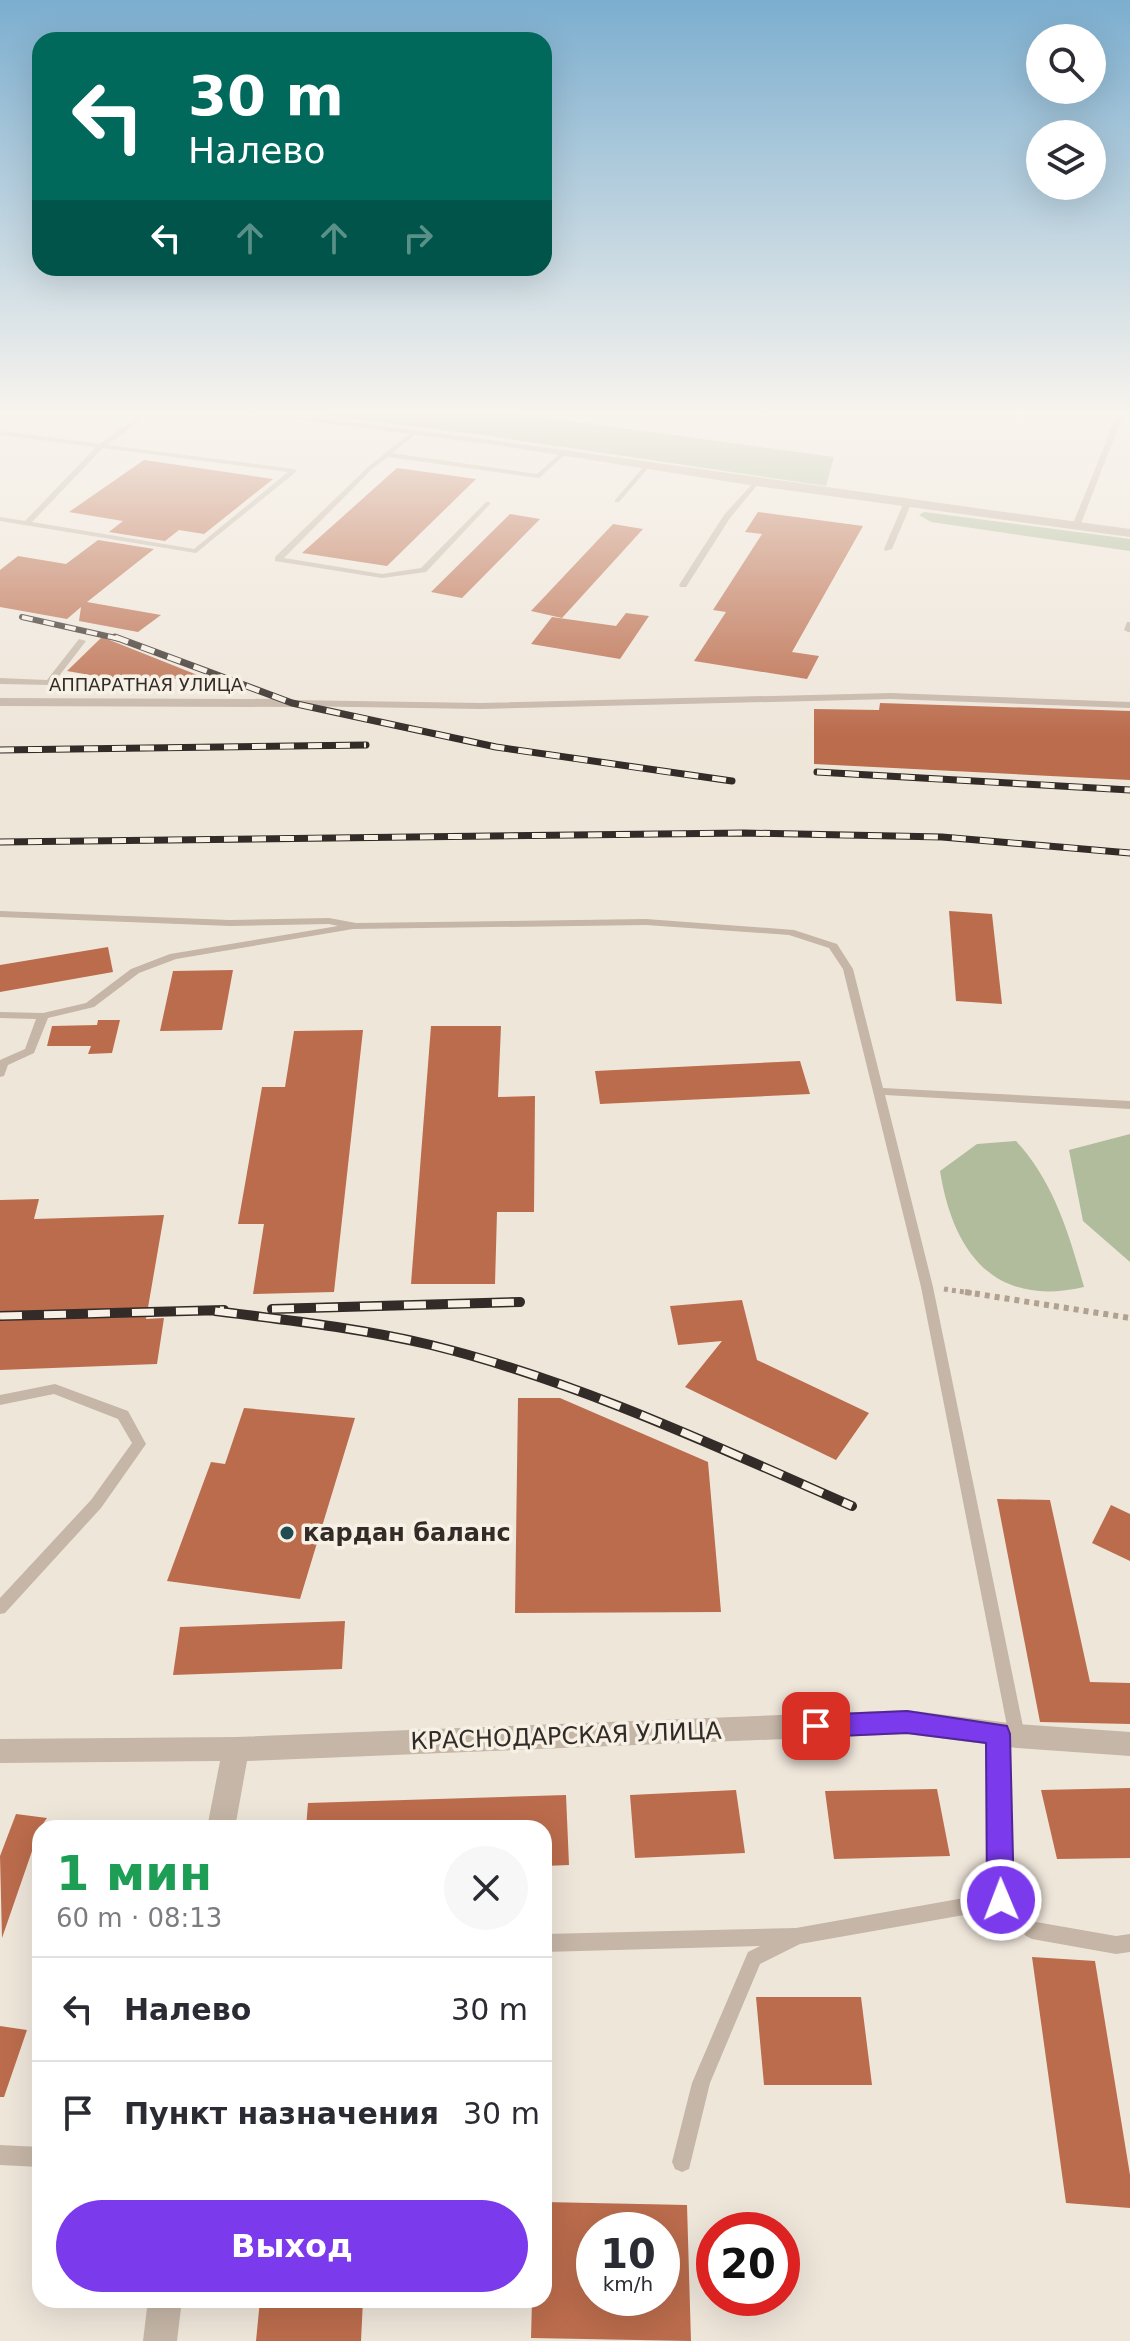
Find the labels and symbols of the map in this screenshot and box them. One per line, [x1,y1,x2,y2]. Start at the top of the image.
street label: АППАРАТНАЯ УЛИЦА [49,674,244,695]
place label: кардан баланс [303,1519,511,1547]
marker: кардан баланс [278,1524,296,1542]
pin [782,1692,850,1760]
street label: КРАСНОДАРСКАЯ УЛИЦА [410,1717,723,1755]
position arrow [959,1858,1043,1942]
speed limit sign: 20 [696,2212,800,2316]

